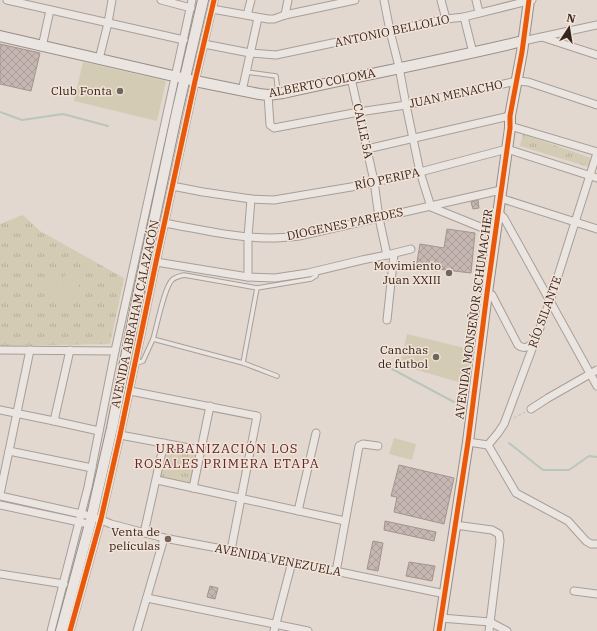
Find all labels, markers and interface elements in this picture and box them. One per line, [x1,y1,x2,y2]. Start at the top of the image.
north arrow [549,8,589,48]
text: N [565,10,577,26]
street label: ANTONIO BELLOLIO [333,11,451,50]
street label: ALBERTO COLOMA [267,65,377,100]
street label: JUAN MENACHO [408,76,504,111]
place label: Club Fonta [51,83,112,98]
marker: Club Fonta [115,86,125,96]
street label: CALLE 5A [350,102,377,161]
street label: RÍO PERIPA [353,164,422,193]
street label: DIOGENES PAREDES [285,204,405,243]
street label: AVENIDA MONSEÑOR SCHUMACHER [451,208,496,420]
street label: AVENIDA ABRAHAM CALAZACÓN [107,218,162,409]
place label: Movimiento Juan XXIII [373,258,441,287]
marker: Movimiento Juan XXIII [444,268,454,278]
street label: RÍO SILANTE [525,274,564,350]
place label: Canchas de futbol [378,342,428,371]
marker: Canchas de futbol [431,352,441,362]
district label: URBANIZACIÓN LOS ROSALES PRIMERA ETAPA [134,440,320,472]
place label: Venta de películas [109,524,160,553]
marker: Venta de películas [163,534,173,544]
street label: AVENIDA VENEZUELA [214,540,343,579]

